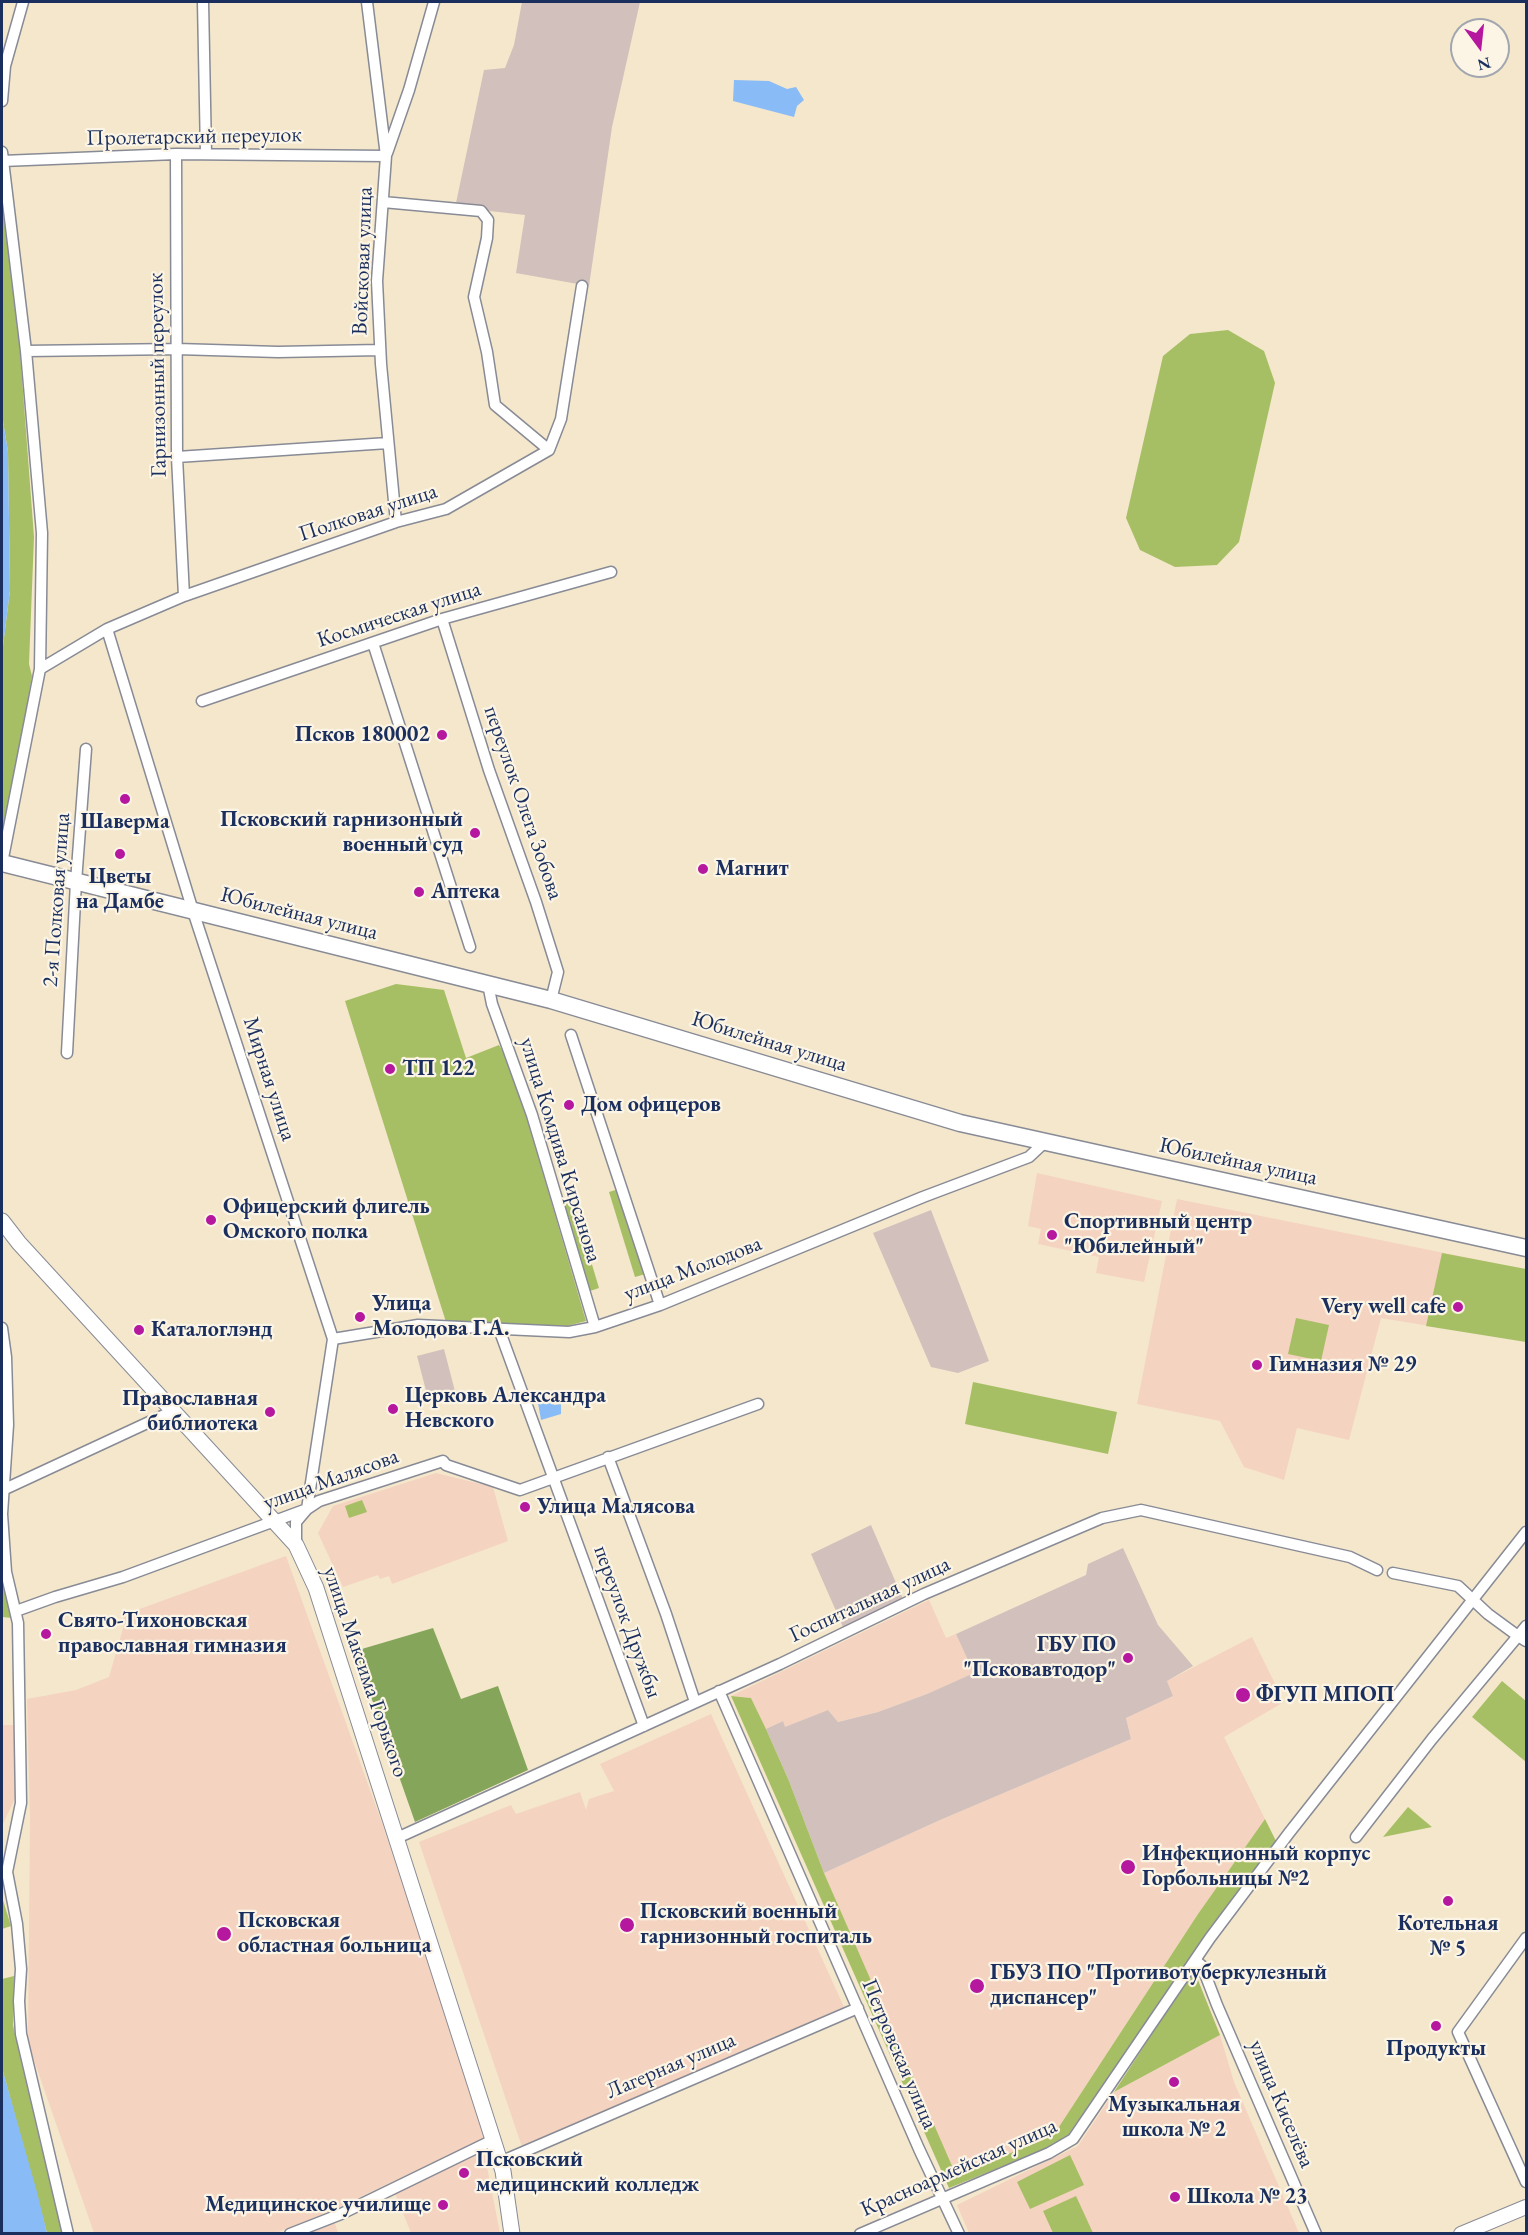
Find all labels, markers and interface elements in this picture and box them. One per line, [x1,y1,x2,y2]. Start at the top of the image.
north arrow [1450,18,1510,78]
text: N [1475,52,1493,76]
street label: Пролетарский переулок [86,122,302,152]
street label: Войсковая улица [347,186,379,336]
street label: Гарнизонный переулок [143,272,173,478]
street label: Полковая улица [296,478,440,548]
street label: Космическая улица [314,576,484,654]
street label: переулок Олега Зобова [477,703,569,903]
place label: Псков 180002 [295,722,430,748]
marker: Псков 180002 [435,728,449,742]
marker: Шаверма [118,792,132,806]
place label: Псковский гарнизонный военный суд [220,807,463,858]
place label: Шаверма [80,809,170,835]
street label: 2-я Полковая улица [38,812,76,988]
marker: Псковский гарнизонный военный суд [468,826,482,840]
marker: Цветы на Дамбе [113,847,127,861]
place label: Магнит [715,856,789,882]
marker: Магнит [696,862,710,876]
place label: Цветы на Дамбе [76,864,164,915]
place label: Аптека [431,879,500,905]
street label: Юбилейная улица [218,882,380,946]
marker: Аптека [412,885,426,899]
street label: Юбилейная улица [688,1006,850,1078]
street label: Мирная улица [237,1014,301,1144]
street label: улица Комдива Кирсанова [513,1034,607,1266]
place label: ТП 122 [402,1056,475,1082]
marker: ТП 122 [383,1062,397,1076]
place label: Дом офицеров [581,1092,721,1118]
marker: Дом офицеров [562,1098,576,1112]
street label: Юбилейная улица [1156,1132,1320,1192]
place label: Офицерский флигель Омского полка [223,1194,430,1246]
place label: Спортивный центр "Юбилейный" [1064,1209,1252,1260]
marker: Офицерский флигель Омского полка [204,1213,218,1227]
marker: Спортивный центр "Юбилейный" [1045,1228,1059,1242]
street label: улица Молодова [620,1231,766,1307]
place label: Улица Молодова Г.А. [372,1291,509,1342]
place label: Very well cafe [1321,1294,1446,1320]
marker: Very well cafe [1451,1300,1465,1314]
marker: Улица Молодова Г.А. [353,1310,367,1324]
place label: Каталоглэнд [151,1317,273,1343]
marker: Каталоглэнд [132,1323,146,1337]
place label: Гимназия № 29 [1269,1352,1416,1378]
marker: Гимназия № 29 [1250,1358,1264,1372]
place label: Церковь Александра Невского [405,1383,606,1434]
place label: Православная библиотека [122,1386,258,1438]
marker: Церковь Александра Невского [386,1402,400,1416]
marker: Православная библиотека [263,1405,277,1419]
street label: улица Малясова [260,1443,402,1517]
place label: Улица Малясова [537,1494,695,1520]
marker: Улица Малясова [518,1500,532,1514]
street label: переулок Дружбы [587,1542,667,1702]
street label: Госпитальная улица [785,1551,955,1649]
street label: улица Максима Горького [317,1563,413,1781]
place label: Свято-Тихоновская православная гимназия [58,1608,287,1660]
marker: Свято-Тихоновская православная гимназия [39,1627,53,1641]
place label: ГБУ ПО "Псковавтодор" [963,1632,1116,1684]
marker: ГБУ ПО "Псковавтодор" [1121,1651,1135,1665]
place label: ФГУП МПОП [1256,1682,1394,1708]
marker: ФГУП МПОП [1234,1686,1252,1704]
place label: Инфекционный корпус Горбольницы №2 [1142,1841,1370,1892]
marker: Инфекционный корпус Горбольницы №2 [1119,1858,1137,1876]
marker: Котельная № 5 [1441,1894,1455,1908]
place label: Псковский военный гарнизонный госпиталь [640,1899,872,1951]
place label: Псковская областная больница [238,1908,431,1960]
place label: Котельная № 5 [1398,1911,1498,1963]
marker: Псковский военный гарнизонный госпиталь [618,1916,636,1934]
marker: Псковская областная больница [215,1925,233,1943]
place label: ГБУЗ ПО "Противотуберкулезный диспансер" [990,1960,1327,2012]
street label: Петровская улица [855,1975,943,2133]
marker: ГБУЗ ПО "Противотуберкулезный диспансер" [968,1977,986,1995]
marker: Продукты [1429,2019,1443,2033]
street label: Лагерная улица [602,2027,740,2105]
street label: улица Киселёва [1242,2036,1320,2172]
place label: Продукты [1386,2036,1486,2062]
marker: Музыкальная школа № 2 [1167,2075,1181,2089]
place label: Музыкальная школа № 2 [1108,2092,1240,2144]
street label: Красноармейская улица [857,2113,1061,2223]
place label: Псковский медицинский колледж [476,2147,699,2198]
marker: Псковский медицинский колледж [457,2166,471,2180]
place label: Школа № 23 [1187,2184,1308,2210]
marker: Школа № 23 [1168,2190,1182,2204]
place label: Медицинское училище [205,2192,431,2218]
marker: Медицинское училище [436,2198,450,2212]

